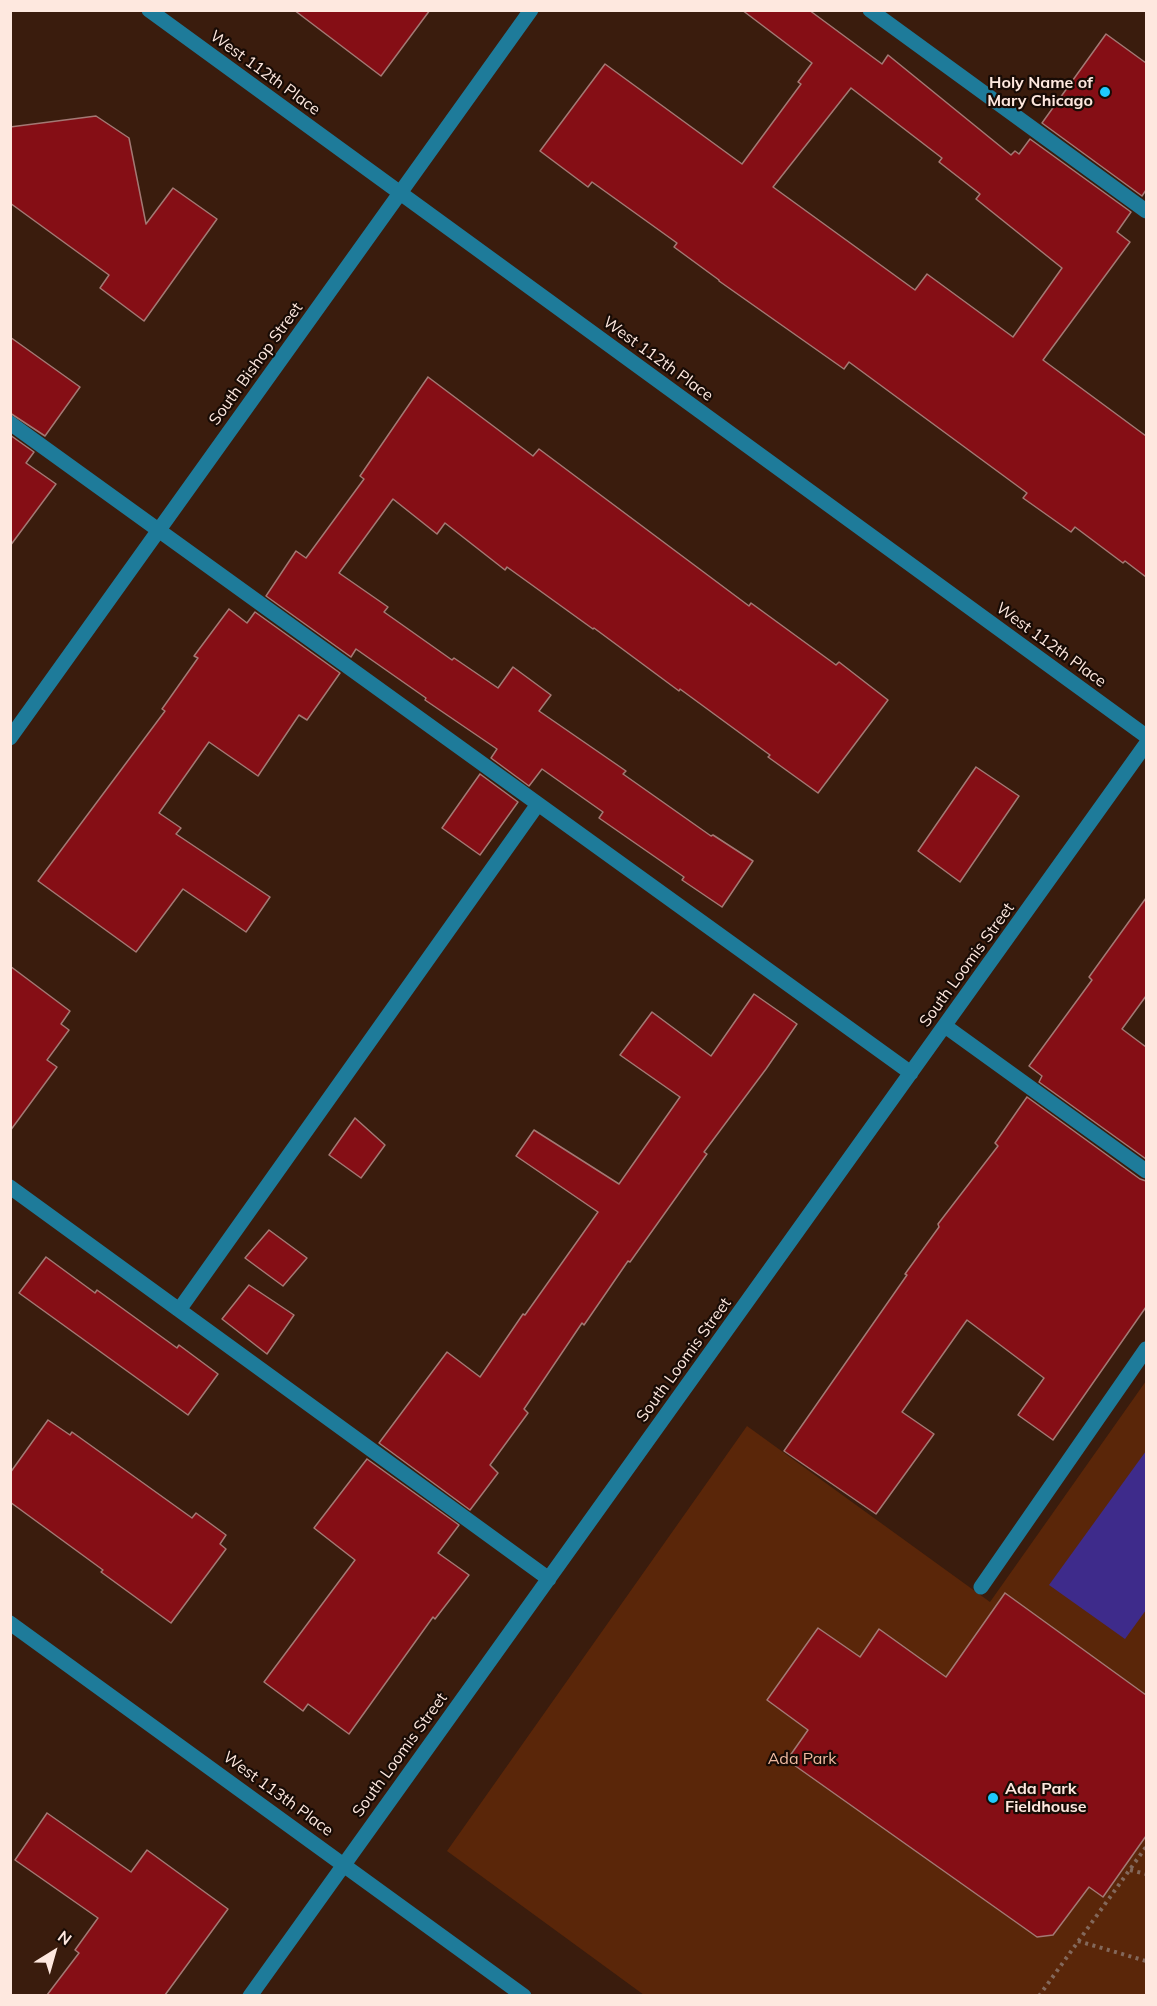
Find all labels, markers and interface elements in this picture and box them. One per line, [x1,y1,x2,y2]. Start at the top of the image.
street label: West 112th Place [206,27,324,119]
place label: Holy Name of Mary Chicago [987,73,1093,111]
marker: Holy Name of Mary Chicago [1098,85,1112,99]
street label: South Bishop Street [205,299,307,429]
street label: West 112th Place [599,313,717,405]
street label: West 112th Place [992,599,1110,691]
street label: South Loomis Street [916,899,1018,1031]
street label: South Loomis Street [633,1294,735,1426]
street label: South Loomis Street [349,1689,451,1821]
street label: West 113th Place [219,1748,337,1840]
park label: Ada Park [768,1749,836,1769]
place label: Ada Park Fieldhouse [1005,1779,1087,1817]
marker: Ada Park Fieldhouse [986,1791,1000,1805]
north arrow [24,1922,84,1982]
text: N [54,1926,76,1949]

